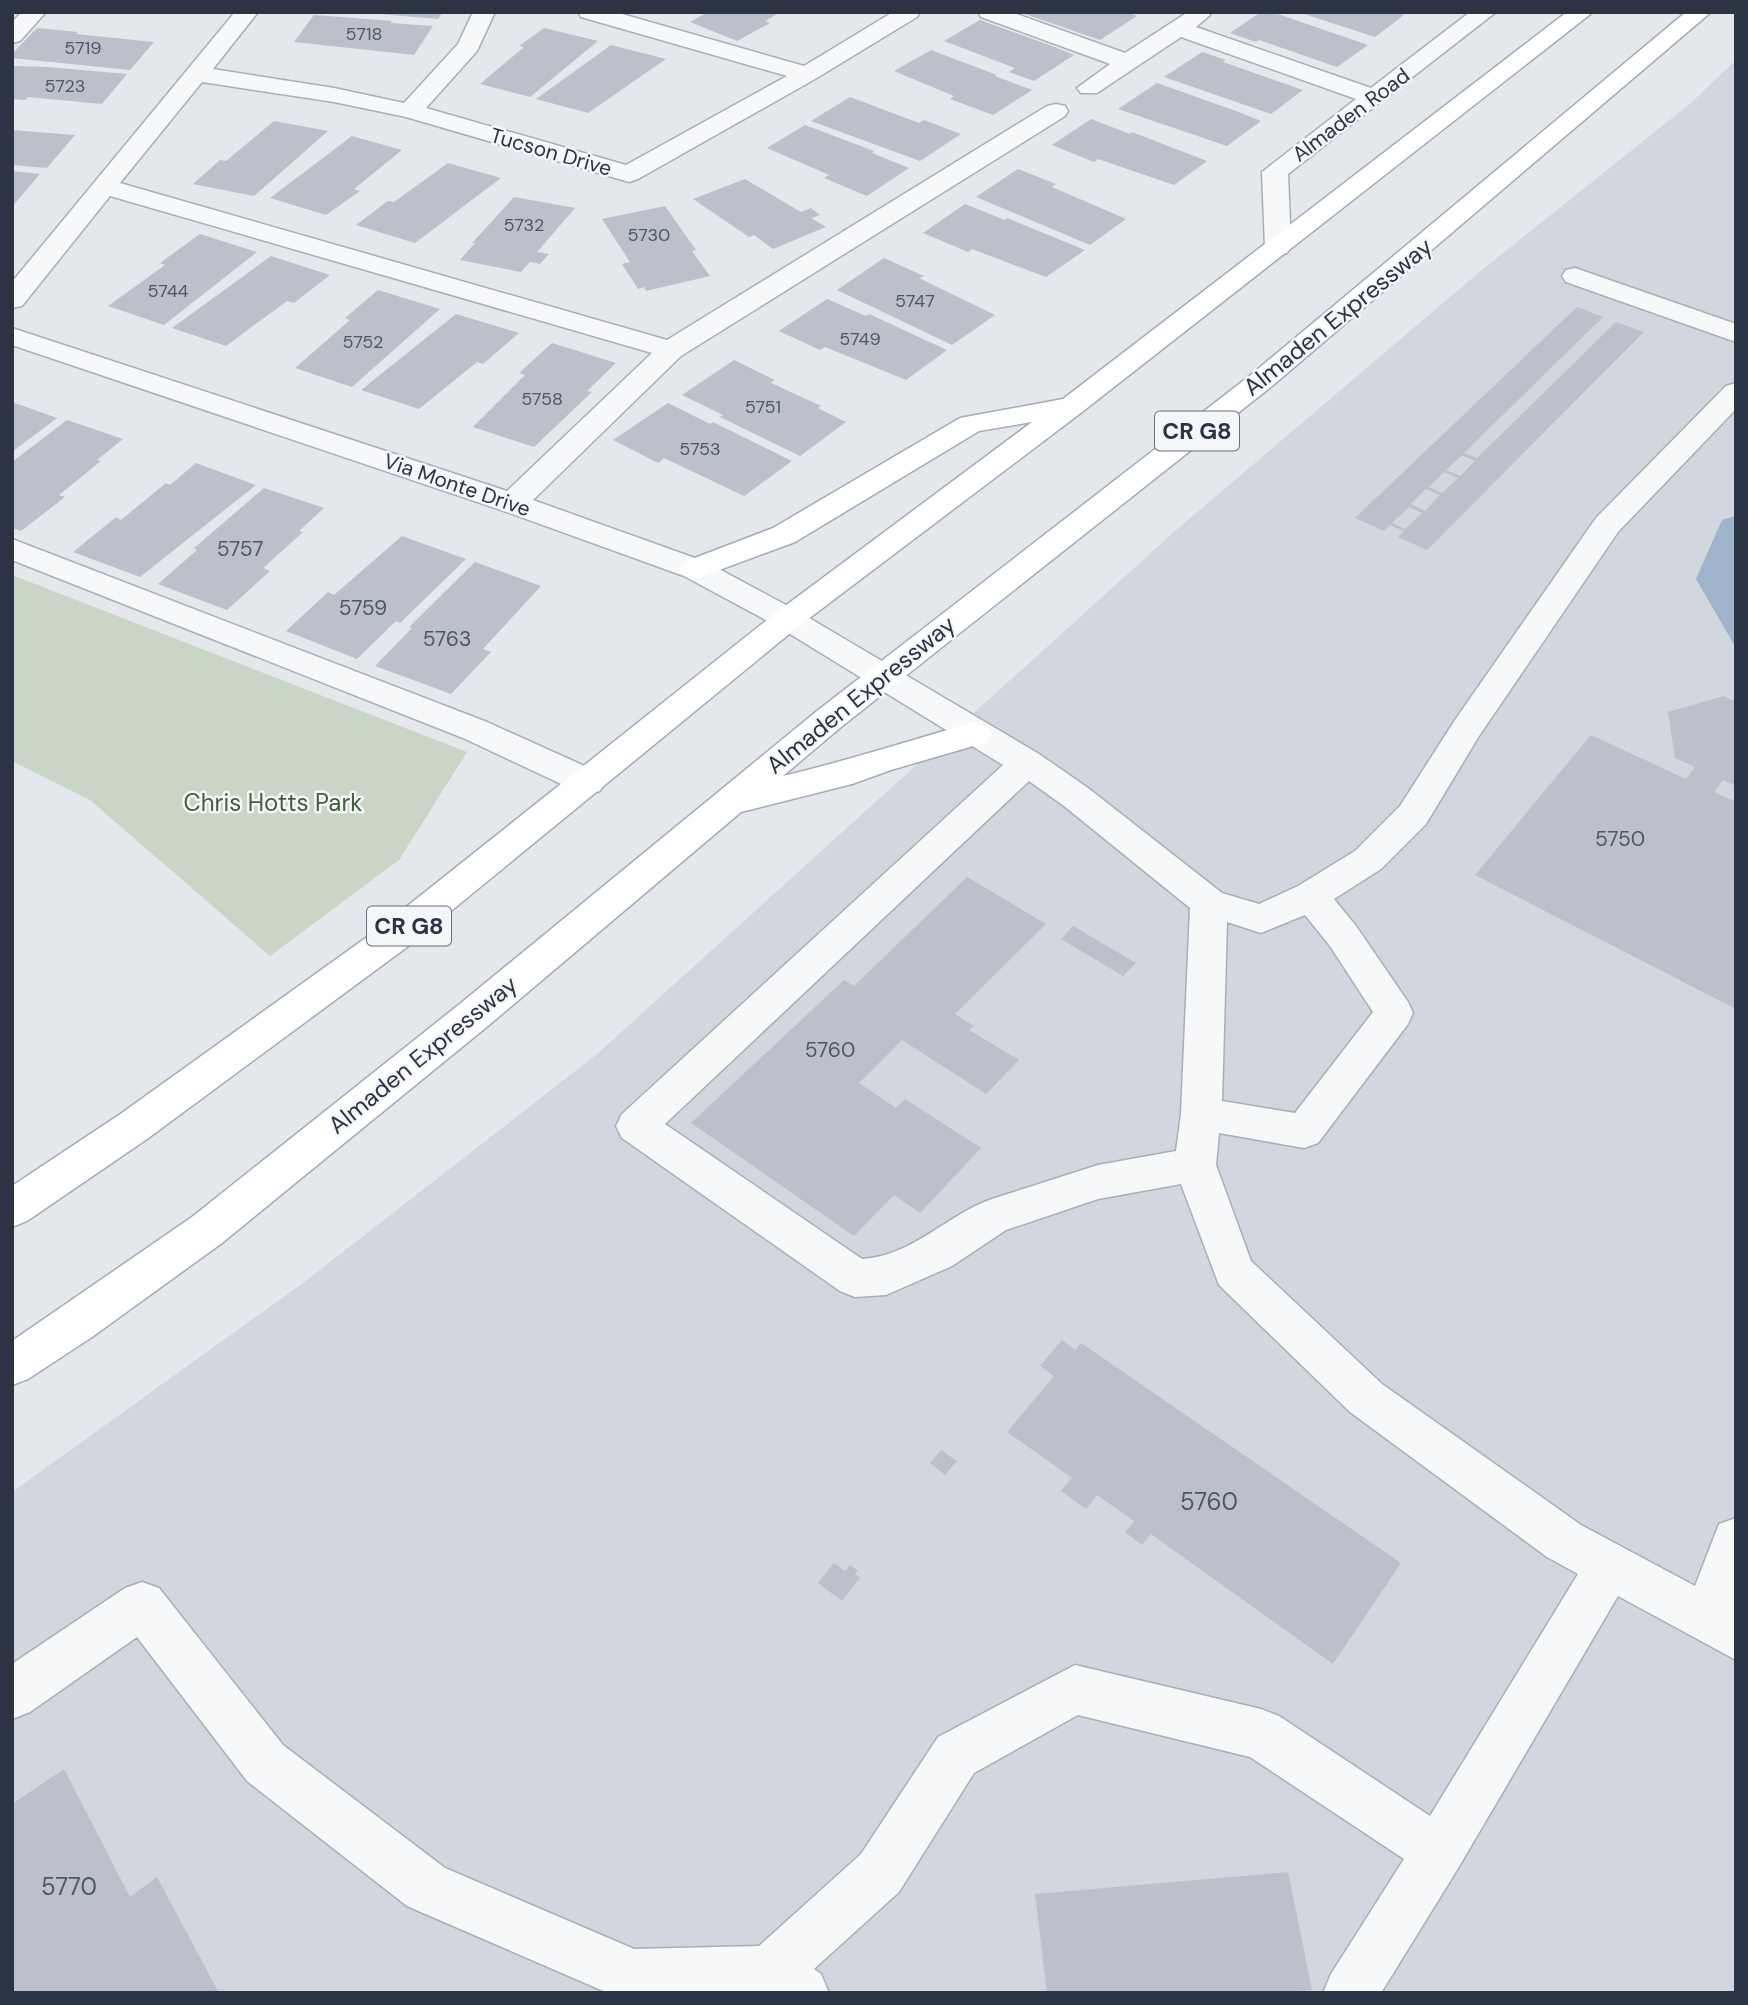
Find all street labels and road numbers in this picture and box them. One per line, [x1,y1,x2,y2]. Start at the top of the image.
street label: Almaden Road [1287,62,1415,168]
street label: Tucson Drive [487,121,615,183]
street label: Almaden Expressway [1237,231,1439,402]
road number: CR G8 [1155,412,1239,450]
street label: Via Monte Drive [380,447,534,523]
street label: Almaden Expressway [760,609,962,780]
road number: CR G8 [367,906,451,945]
street label: Almaden Expressway [322,969,524,1140]

